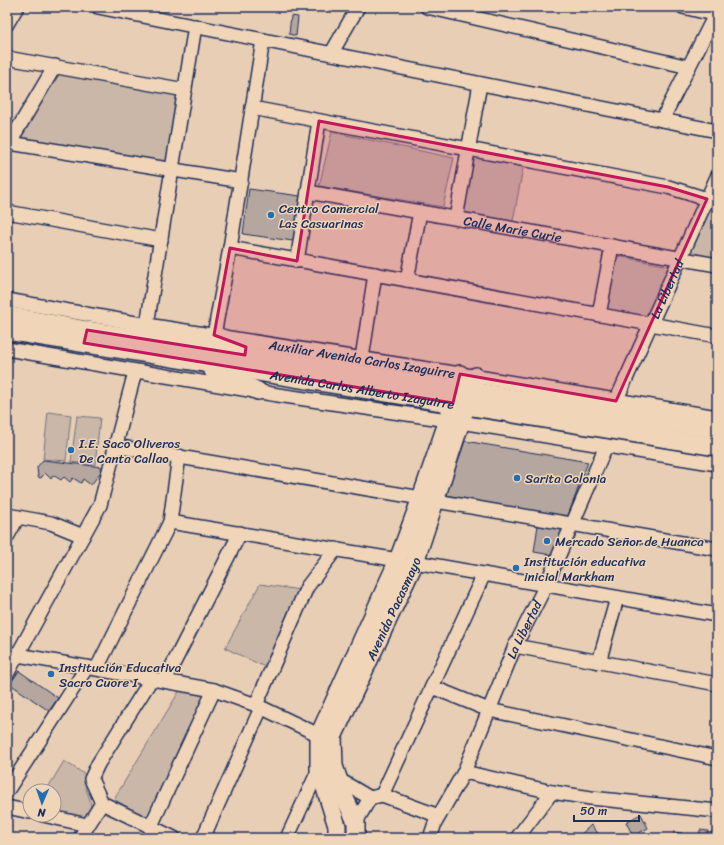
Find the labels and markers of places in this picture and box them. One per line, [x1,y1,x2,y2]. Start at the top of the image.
place label: Centro Comercial Las Casuarinas [279,197,379,235]
marker: Centro Comercial Las Casuarinas [266,210,276,220]
place label: I.E. Saco Oliveros De Canta Callao [78,432,180,470]
marker: I.E. Saco Oliveros De Canta Callao [66,445,76,455]
place label: Sarita Colonia [525,467,607,490]
marker: Sarita Colonia [512,473,522,483]
place label: Mercado Señor de Huanca [555,530,704,553]
marker: Mercado Señor de Huanca [542,536,552,546]
place label: Institución educativa inicial Markham [523,550,646,588]
marker: Institución educativa inicial Markham [511,563,521,573]
place label: Institución Educativa Sacro Cuore I [58,656,182,694]
marker: Institución Educativa Sacro Cuore I [46,669,56,679]

